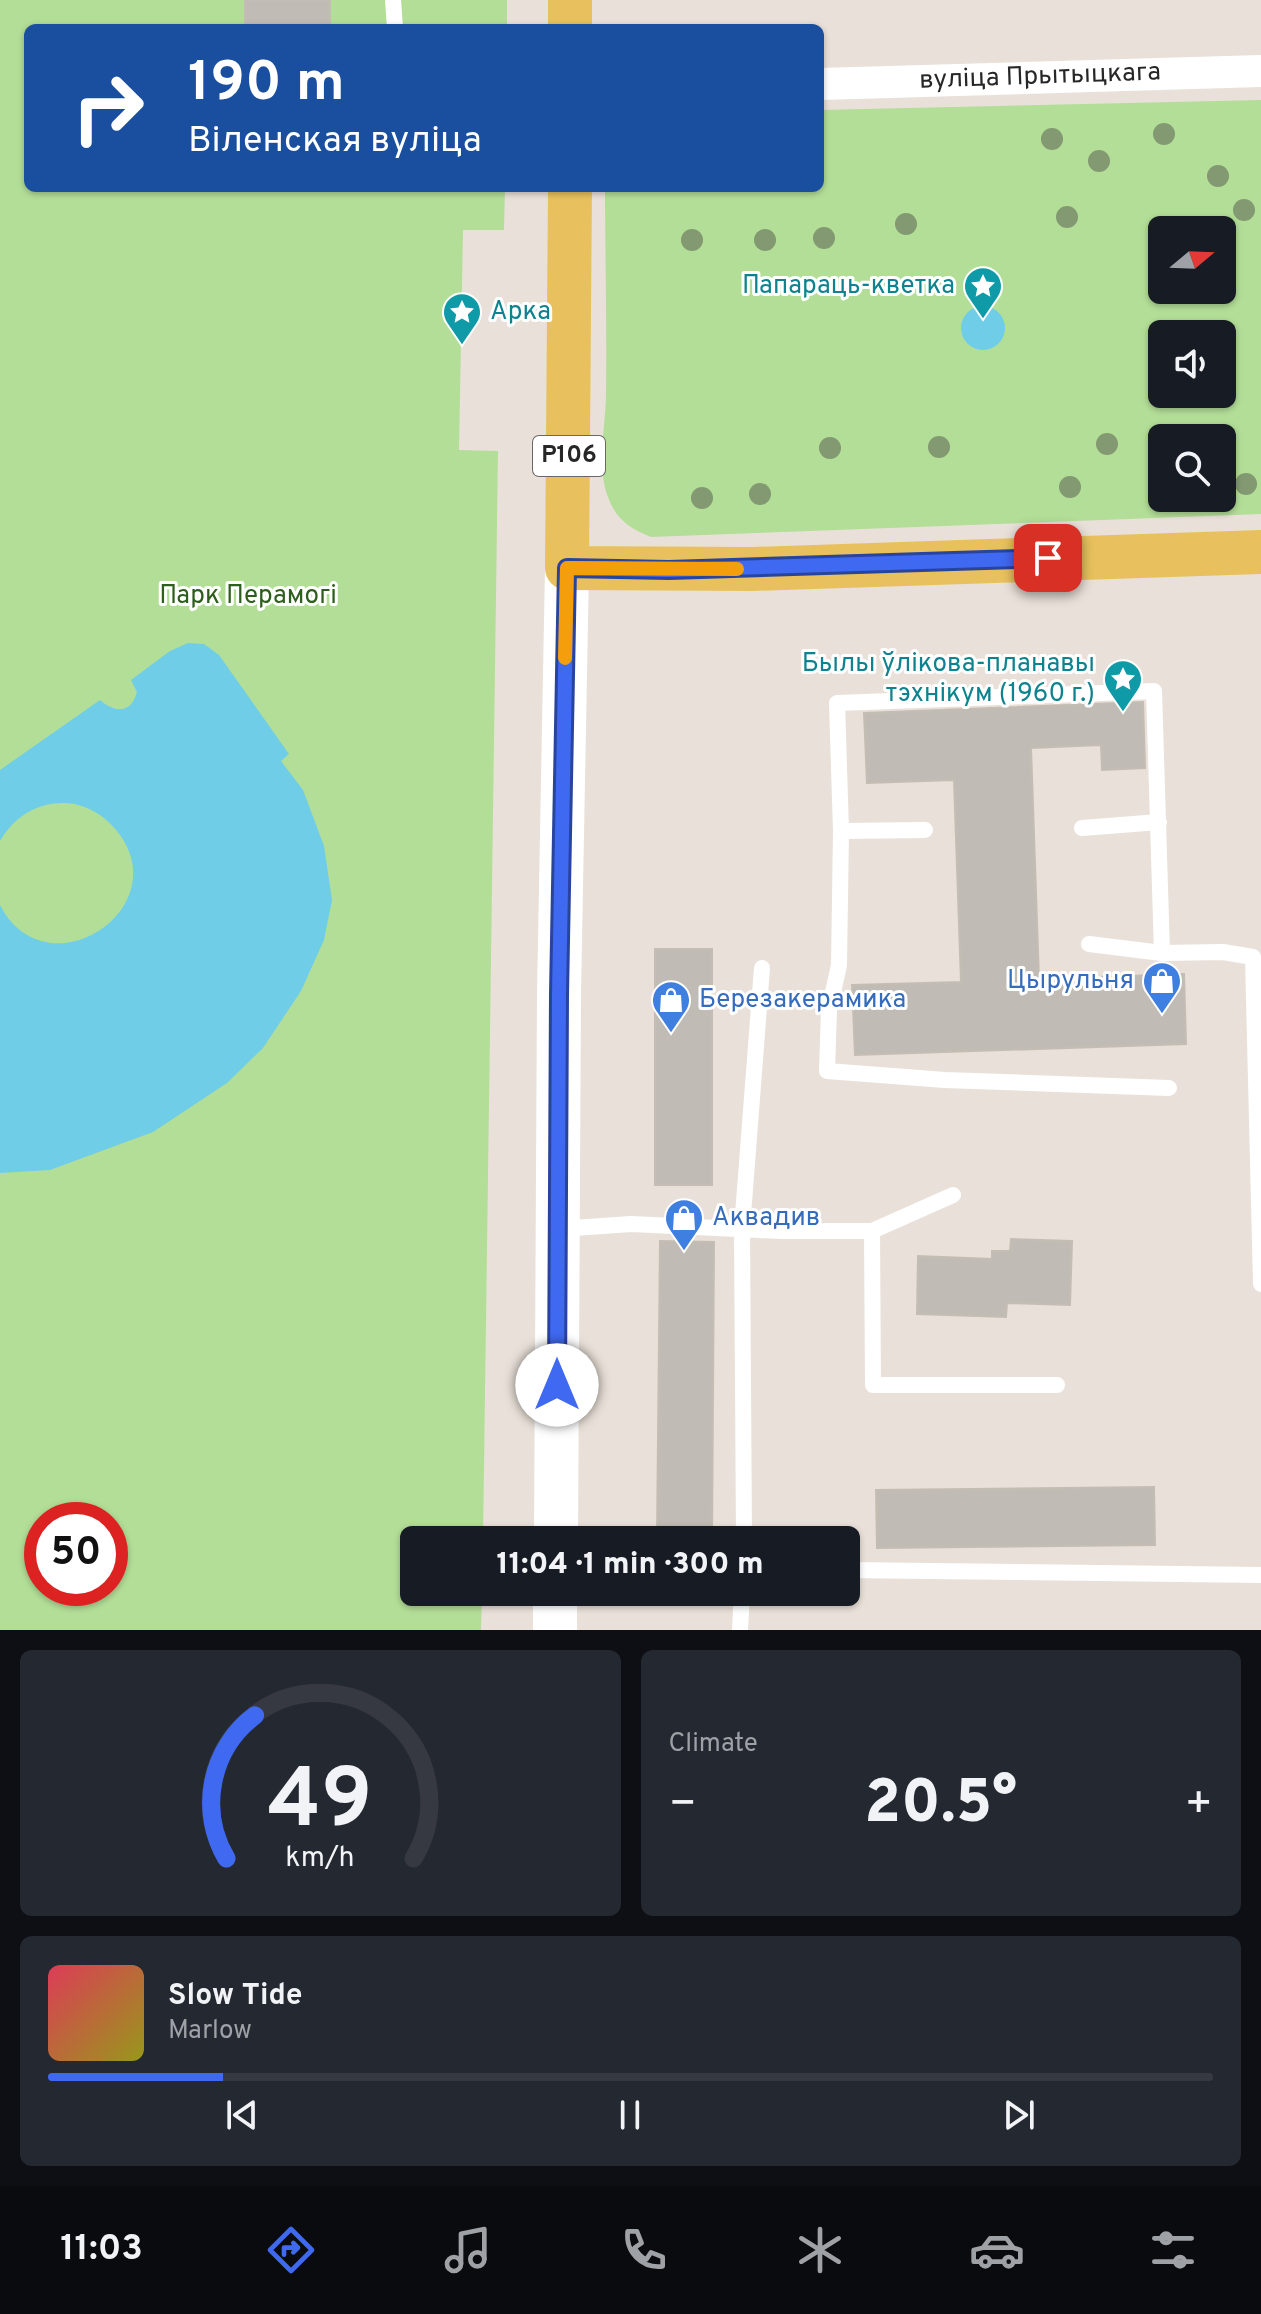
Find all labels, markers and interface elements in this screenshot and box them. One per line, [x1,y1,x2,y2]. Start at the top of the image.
text: 190 m [188,50,345,120]
icon: right [56,56,160,160]
street label: вуліца Прытыцкага [919,56,1161,98]
text: Віленская вуліца [188,119,482,165]
north arrow [1148,216,1236,304]
map controls [1148,216,1236,512]
place icon: Папараць-кветка [962,265,1004,320]
place label: Папараць-кветка [742,270,955,303]
place icon: Арка [441,291,483,346]
place label: Арка [490,296,551,329]
button: sound [1148,320,1236,408]
button: search [1148,424,1236,512]
road number: Р106 [533,436,605,476]
pin [1014,524,1082,592]
icon: arrive [1026,536,1070,580]
park label: Парк Перамогі [159,580,337,613]
place label: Былы ўлікова-планавы тэхнікум (1960 г.) [802,648,1095,711]
place icon: Былы ўлікова-планавы тэхнікум (1960 г.) [1102,658,1144,713]
shop icon: Цырульня [1141,960,1183,1015]
place label: Цырульня [1007,965,1134,998]
shop icon: Березакерамика [650,979,692,1034]
place label: Березакерамика [699,984,906,1017]
shop icon: Аквадив [663,1197,705,1252]
place label: Аквадив [712,1202,820,1235]
position arrow [515,1343,599,1427]
speed limit sign: 50 [24,1502,128,1606]
text: 11:04 · 1 min · 300 m [497,1547,763,1584]
text: Climate [669,1728,758,1761]
text: 49 [268,1752,373,1857]
text: 20.5° [864,1768,1017,1844]
text: − [669,1778,697,1834]
text: + [1185,1778,1213,1834]
text: km/h [286,1841,355,1877]
text: Slow Tide [168,1978,302,2015]
text: Marlow [168,2015,252,2048]
icon: previous [220,2093,264,2137]
icon: pause [608,2093,652,2137]
icon: next [997,2093,1041,2137]
icon: directions [263,2222,319,2278]
icon: music [440,2222,496,2278]
icon: phone [616,2222,672,2278]
icon: climate [792,2222,848,2278]
icon: car [969,2222,1025,2278]
icon: filters [1145,2222,1201,2278]
text: 11:03 [60,2227,143,2273]

